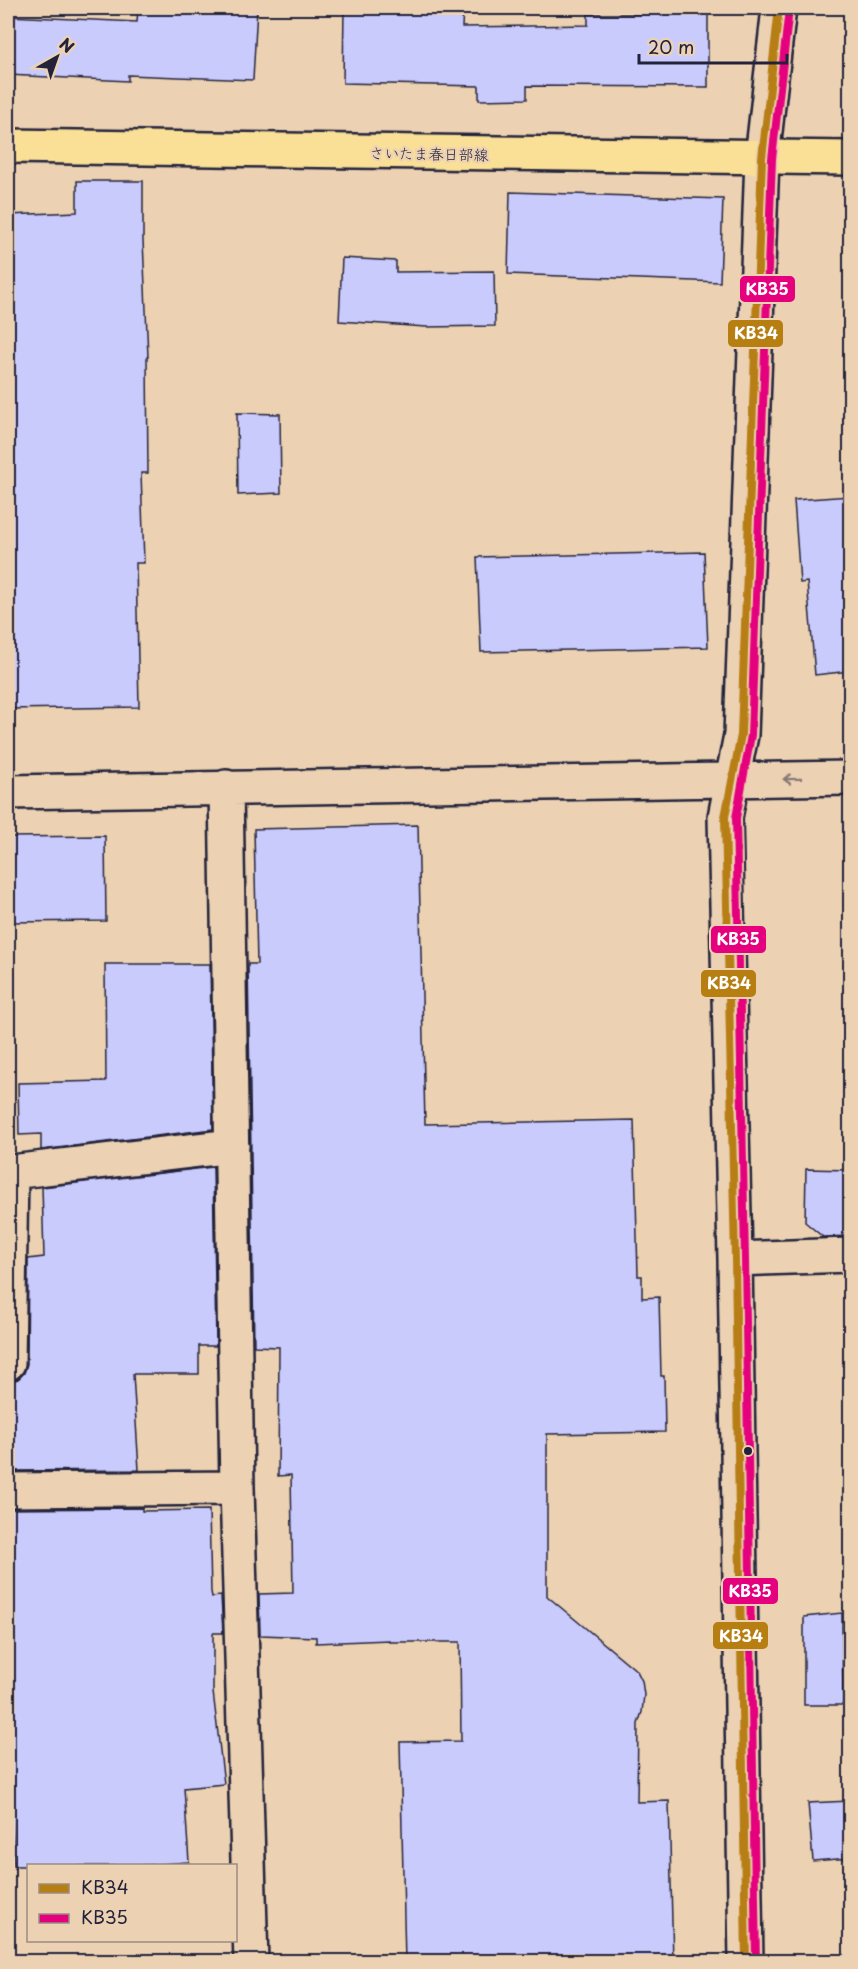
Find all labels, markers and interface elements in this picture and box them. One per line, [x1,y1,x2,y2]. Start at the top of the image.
north arrow [27,27,87,87]
scale bar [639,27,788,65]
text: N [55,31,80,58]
text: 20 m [648,33,694,60]
street label: さいたま春日部線 [369,140,489,166]
line badge: KB35 [739,275,796,303]
text: KB35 [745,276,789,300]
line badge: KB34 [727,319,784,348]
text: KB34 [734,320,778,344]
one-way arrow [783,774,803,785]
line badge: KB35 [710,925,767,954]
text: KB35 [716,926,760,950]
line badge: KB34 [700,969,757,998]
text: KB34 [707,970,751,994]
unlabelled marker [742,1445,754,1457]
line badge: KB35 [722,1577,779,1605]
text: KB35 [728,1578,772,1602]
line badge: KB34 [712,1621,769,1650]
text: KB34 [719,1623,763,1647]
legend [27,1864,237,1942]
text: KB34 [81,1873,129,1900]
text: KB35 [81,1903,128,1930]

